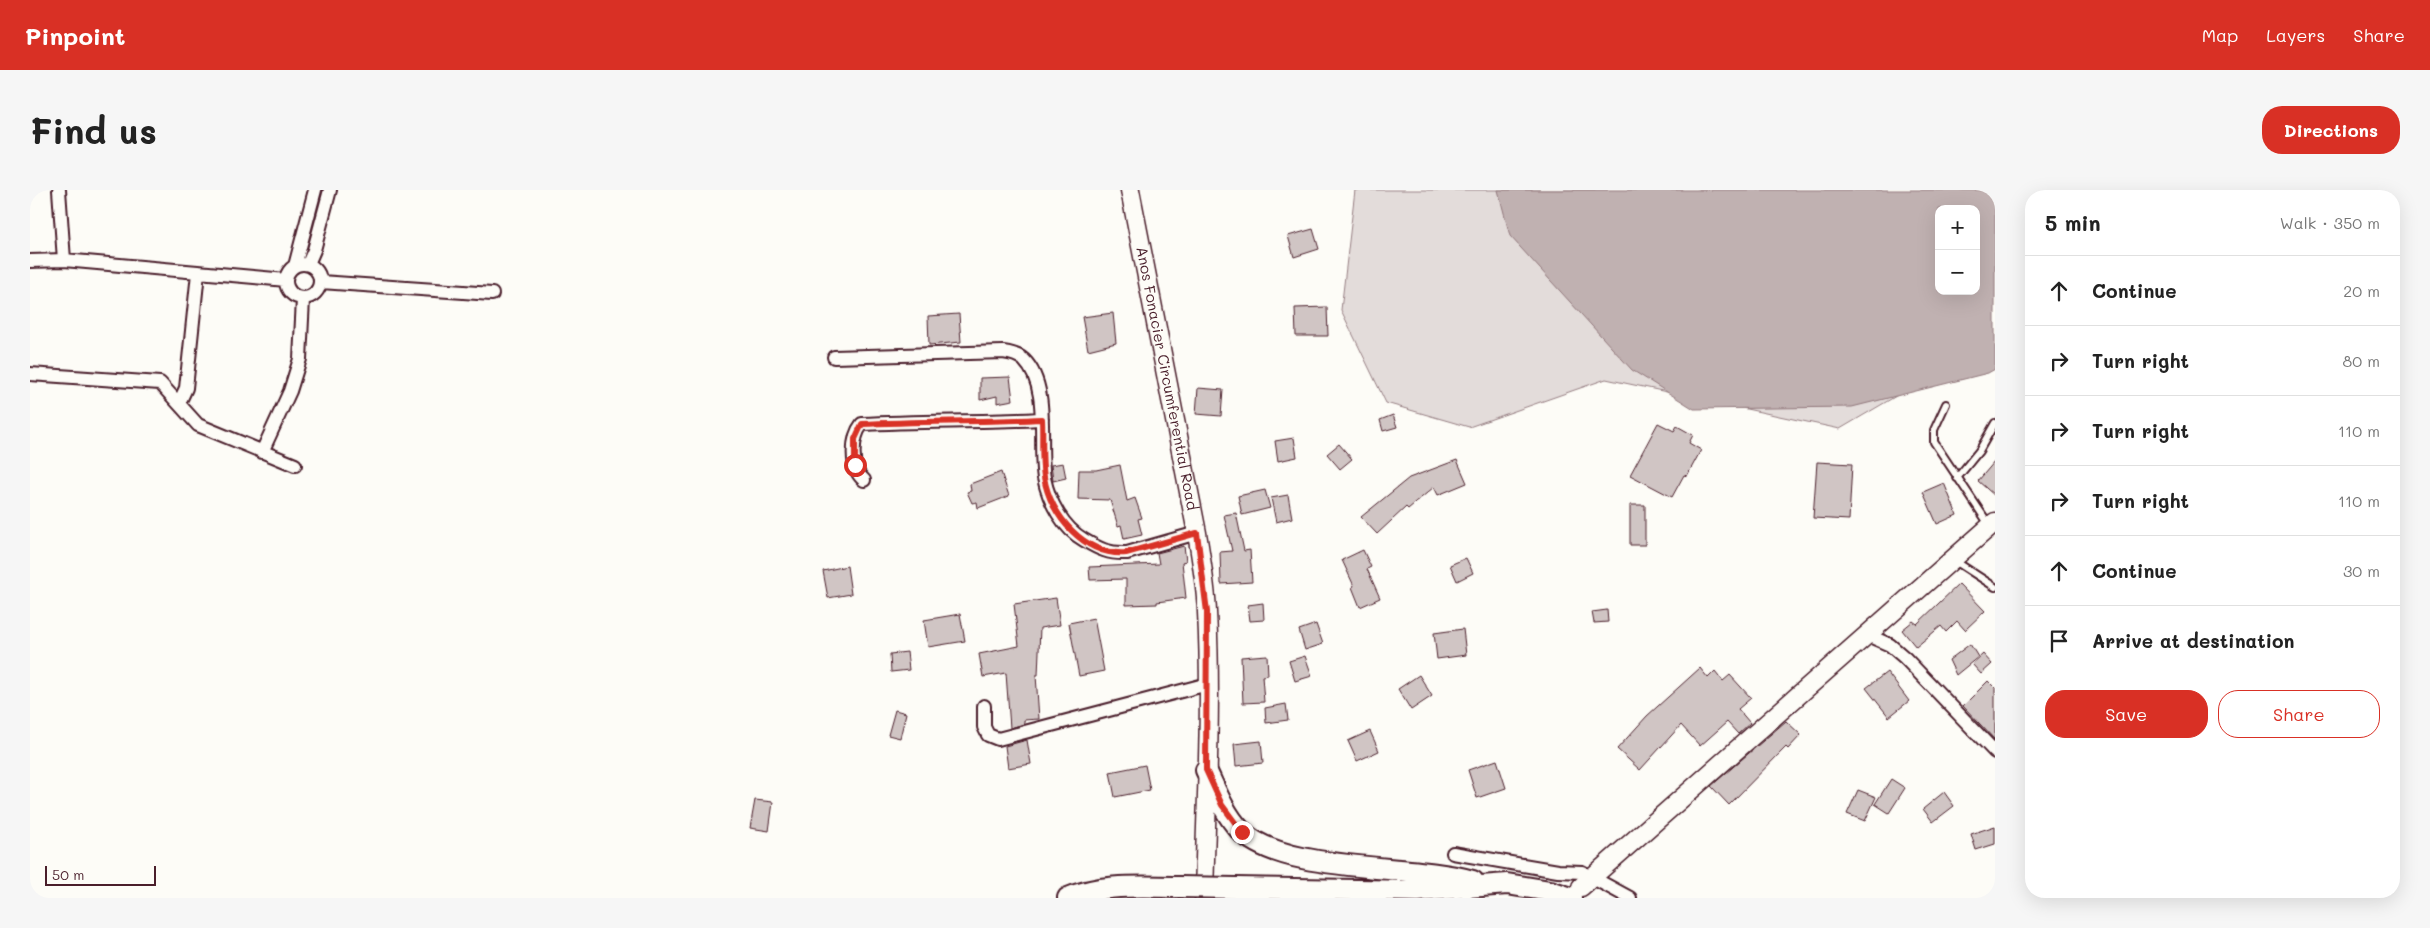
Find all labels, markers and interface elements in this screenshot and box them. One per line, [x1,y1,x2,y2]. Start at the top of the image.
text: Pinpoint [25,20,126,51]
text: Map [2202,23,2238,47]
text: Layers [2266,23,2325,47]
text: Share [2353,23,2405,47]
button: Directions [2262,106,2400,154]
text: Find us [30,107,157,153]
map controls [1935,205,1980,295]
button: + [1935,205,1980,250]
text: 5 min [2045,209,2101,236]
text: Walk · 350 m [2280,212,2380,233]
street label: Anos Fonacier Circumferential Road [1132,245,1203,512]
button: − [1935,250,1980,295]
icon: ahead [2045,277,2073,305]
text: Continue [2092,278,2177,303]
text: 20 m [2343,280,2380,301]
icon: right [2045,347,2073,375]
text: Turn right [2092,348,2189,373]
text: 80 m [2343,350,2380,371]
icon: right [2045,417,2073,445]
text: Turn right [2092,418,2189,443]
text: 110 m [2338,420,2380,441]
route start [844,454,867,477]
icon: right [2045,487,2073,515]
text: Turn right [2092,488,2189,513]
text: 110 m [2338,490,2380,511]
icon: ahead [2045,557,2073,585]
text: Continue [2092,558,2177,583]
text: 30 m [2343,560,2380,581]
icon: arrive [2045,627,2073,655]
text: Arrive at destination [2092,628,2295,653]
button: Save [2045,690,2208,738]
button: Share [2218,690,2380,738]
route end [1231,821,1254,844]
scale bar [45,863,156,886]
text: 50 m [52,865,84,884]

